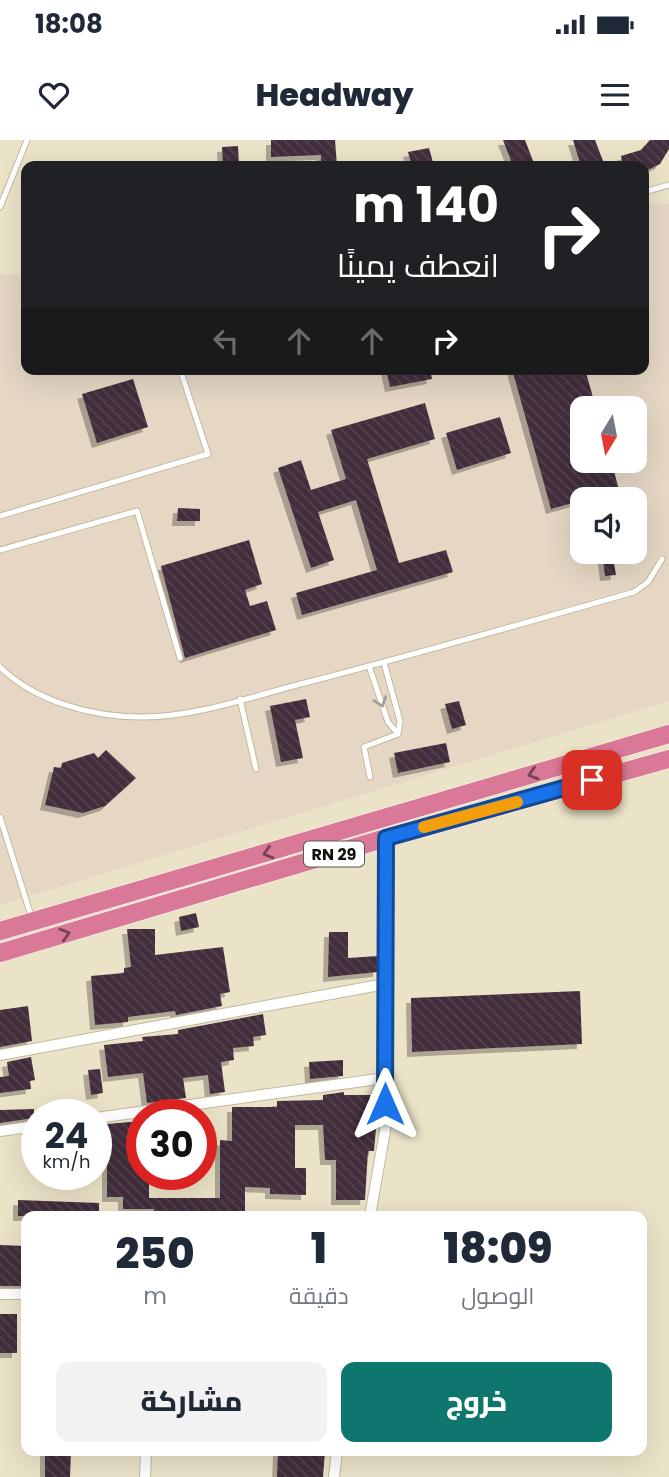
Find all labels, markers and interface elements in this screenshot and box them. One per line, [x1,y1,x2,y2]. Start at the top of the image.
text: 18:08 [35,6,103,42]
text: Headway [255,72,414,117]
icon: heart [35,76,73,114]
icon: menu [596,76,634,114]
text: 140 m [353,171,499,239]
icon: right [523,189,614,280]
text: انعطف يمينًا [337,243,499,288]
icon: left [207,322,245,360]
icon: ahead [280,322,318,360]
icon: ahead [353,322,391,360]
icon: right [426,322,464,360]
north arrow [570,396,648,472]
map controls [570,396,647,564]
button: sound [570,487,647,564]
one-way arrow [373,695,387,707]
pin [562,750,622,810]
icon: arrive [573,761,611,799]
one-way arrow [527,766,539,780]
road number: RN 29 [304,842,364,866]
one-way arrow [262,844,274,859]
one-way arrow [59,927,71,942]
position arrow [348,1067,422,1141]
speed limit sign: 30 [126,1099,217,1190]
text: 24 [45,1111,88,1160]
text: km/h [43,1149,90,1174]
text: 1 [311,1219,327,1278]
text: 18:09 [443,1219,553,1278]
text: 250 [115,1224,194,1283]
text: m [143,1280,167,1312]
text: دقيقة [289,1280,349,1312]
text: الوصول [461,1280,535,1312]
button: مشاركة [56,1362,327,1442]
button: خروج [341,1362,612,1442]

